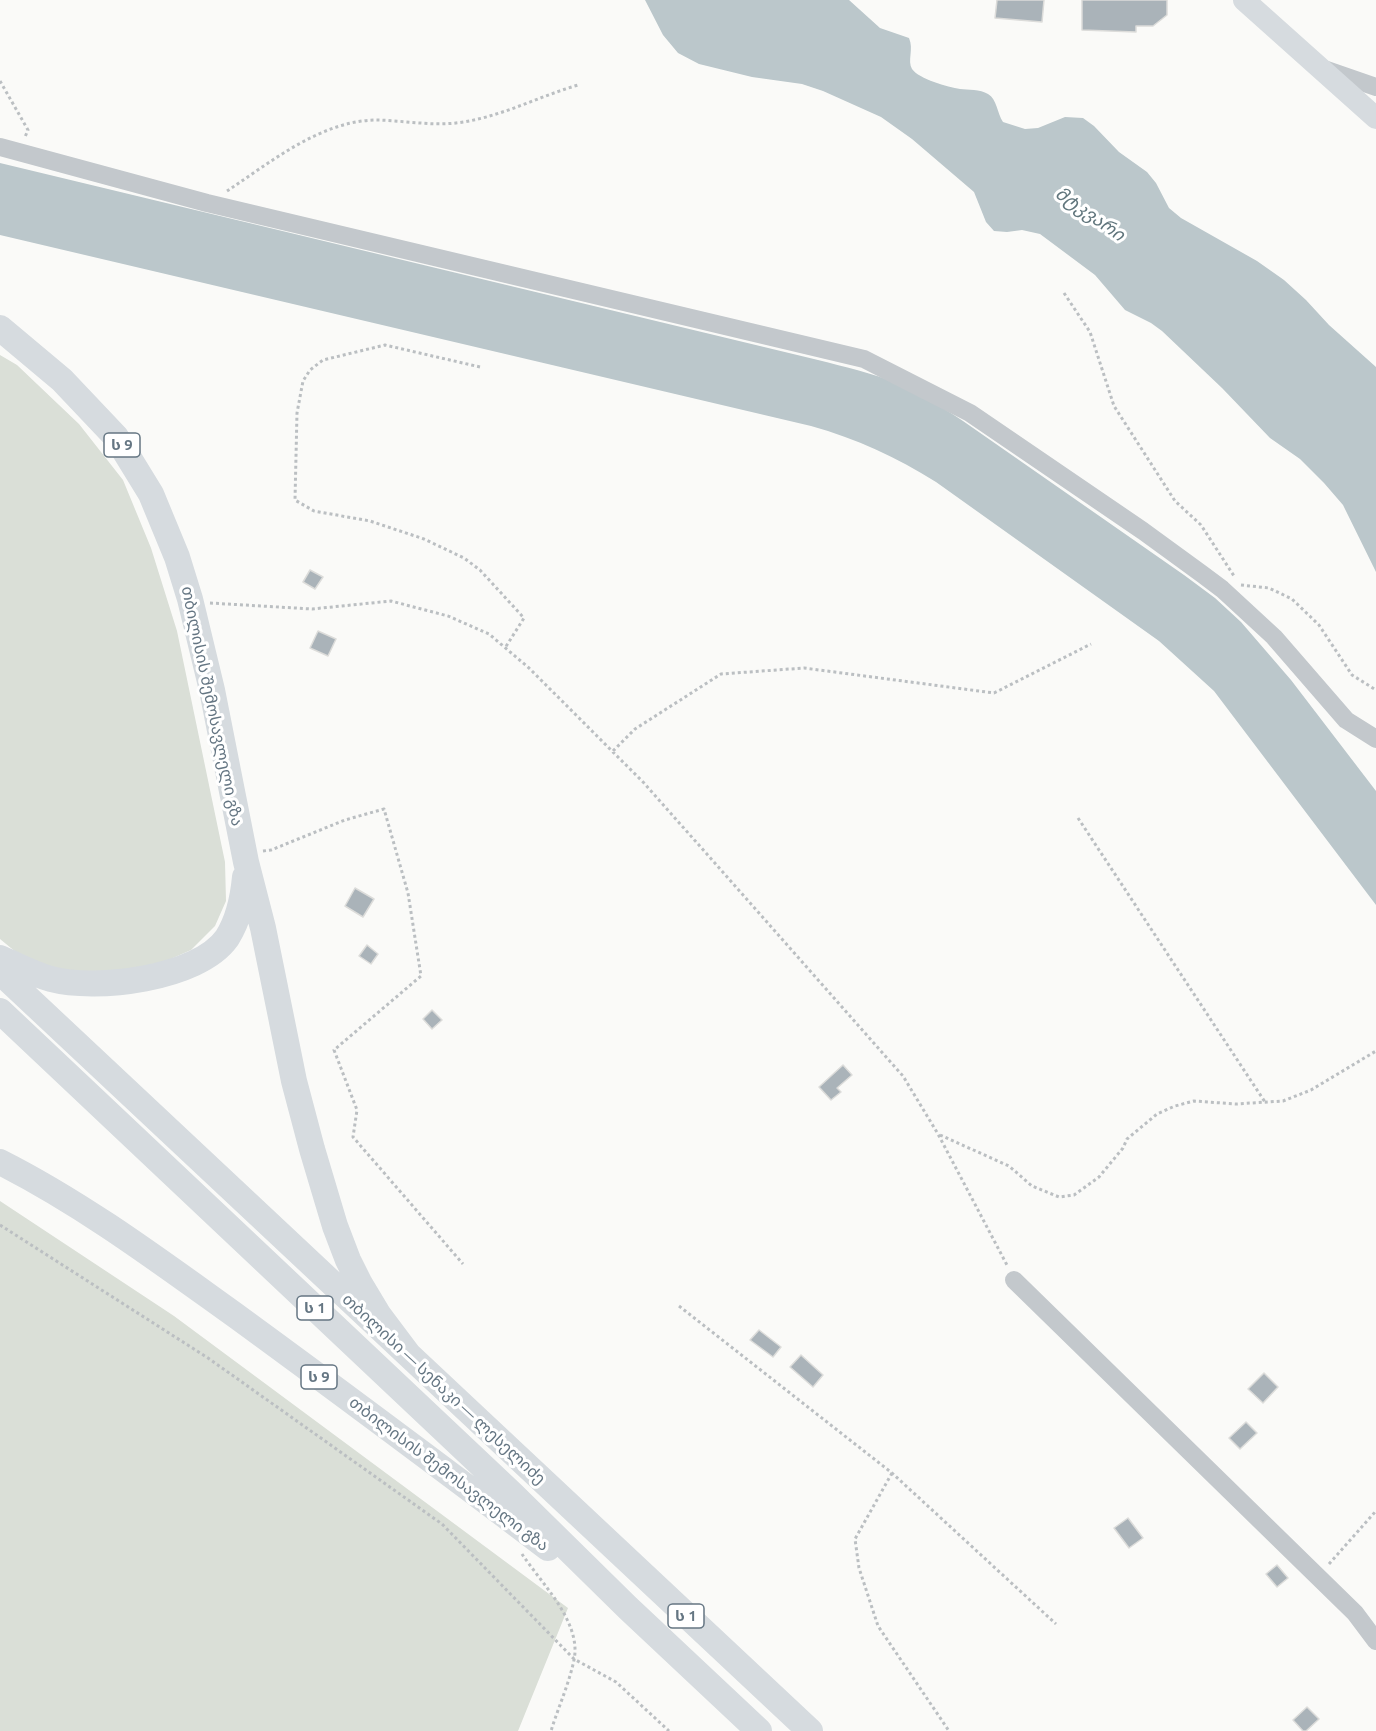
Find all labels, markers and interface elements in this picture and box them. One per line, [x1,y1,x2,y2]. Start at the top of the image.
water label: მტკვარი [1051,182,1129,246]
road number: ს 9 [104,433,140,457]
street label: თბილისის შემოსავლელი გზა [177,584,247,828]
street label: თბილისი — სენაკი — ლესელიძე [338,1290,550,1488]
road number: ს 1 [297,1296,333,1320]
road number: ს 9 [301,1365,337,1389]
street label: თბილისის შემოსავლელი გზა [345,1393,553,1555]
road number: ს 1 [668,1604,704,1628]

